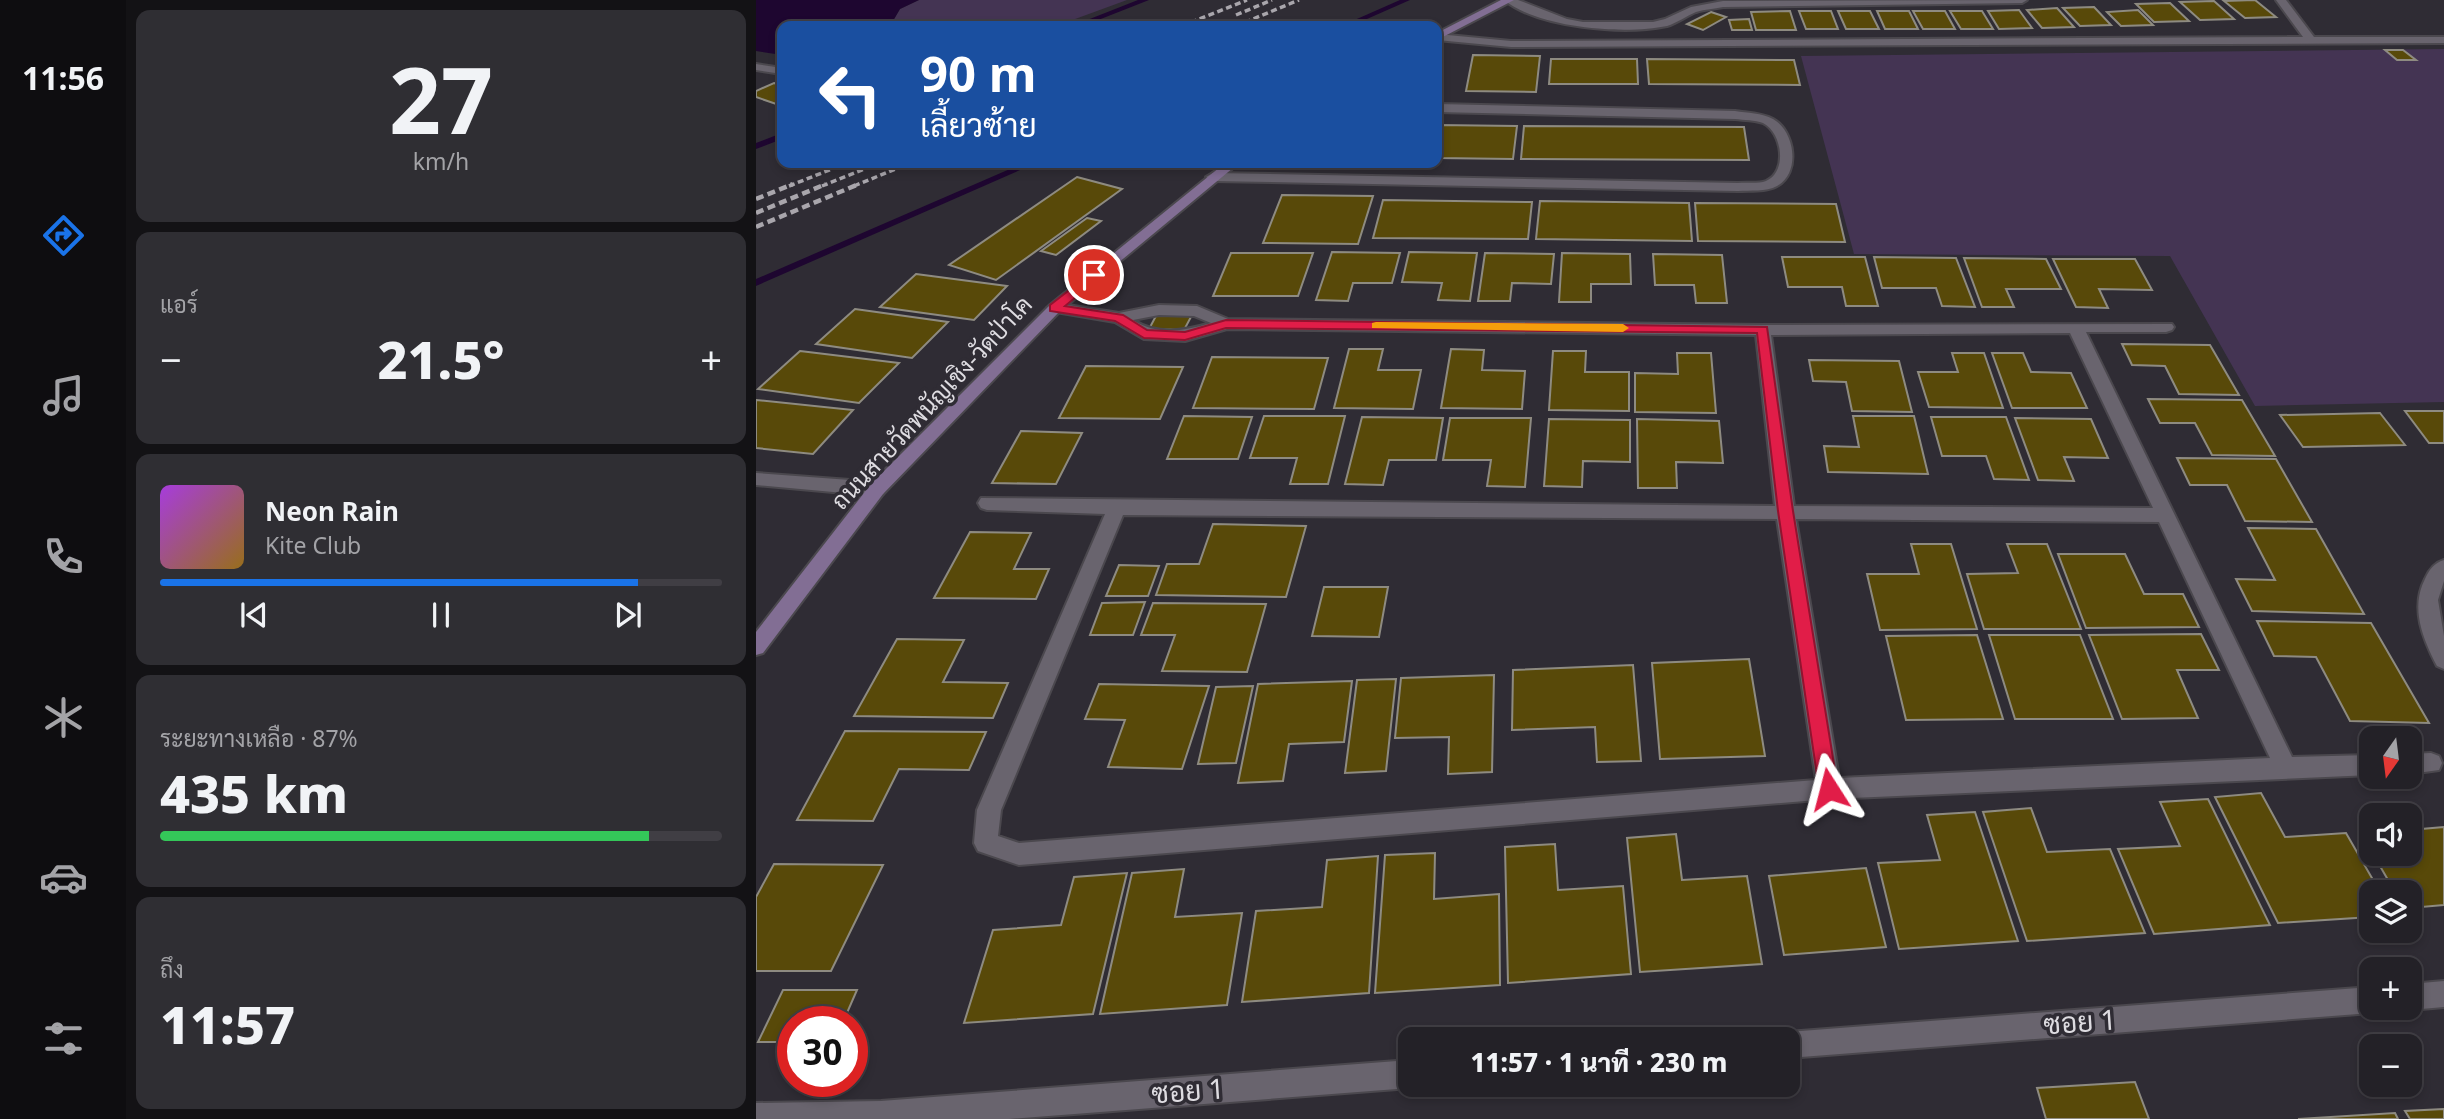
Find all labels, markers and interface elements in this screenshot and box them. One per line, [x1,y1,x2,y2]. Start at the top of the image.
text: 27 [389,37,493,161]
text: 90 m [920,40,1037,106]
icon: left [805,49,896,140]
text: 11:56 [22,56,104,99]
text: เลี้ยวซ้าย [920,103,1037,146]
text: km/h [413,145,469,177]
icon: directions [39,211,88,260]
pin [1064,245,1124,305]
icon: arrive [1075,256,1113,294]
text: แอร์ [160,288,198,320]
street label: ถนนสายวัดพนัญเชิง-วัดป่าโค [823,288,1039,516]
text: 21.5° [378,323,504,394]
text: − [160,333,182,385]
text: + [700,333,722,385]
icon: music [39,371,88,420]
text: Neon Rain [265,493,399,529]
text: Kite Club [265,529,361,561]
icon: phone [39,532,88,581]
icon: previous [235,596,273,634]
icon: pause [422,596,460,634]
icon: next [609,596,647,634]
icon: climate [39,693,88,742]
text: ระยะทางเหลือ · 87% [160,722,358,754]
north arrow [2359,726,2422,789]
map controls [2359,726,2422,1097]
position arrow [1792,752,1866,826]
text: 435 km [160,757,348,828]
button: sound [2359,803,2422,866]
icon: car [39,853,88,902]
button: layers [2359,880,2422,943]
text: ถึง [160,953,184,985]
button: + [2359,957,2422,1020]
text: 11:57 [160,988,295,1059]
street label: ซอย 1 [2042,1000,2118,1043]
speed limit sign: 30 [777,1006,868,1097]
icon: filters [39,1014,88,1063]
button: − [2359,1034,2422,1097]
text: 11:57 · 1 นาที · 230 m [1471,1044,1727,1080]
street label: ซอย 1 [1150,1069,1226,1112]

